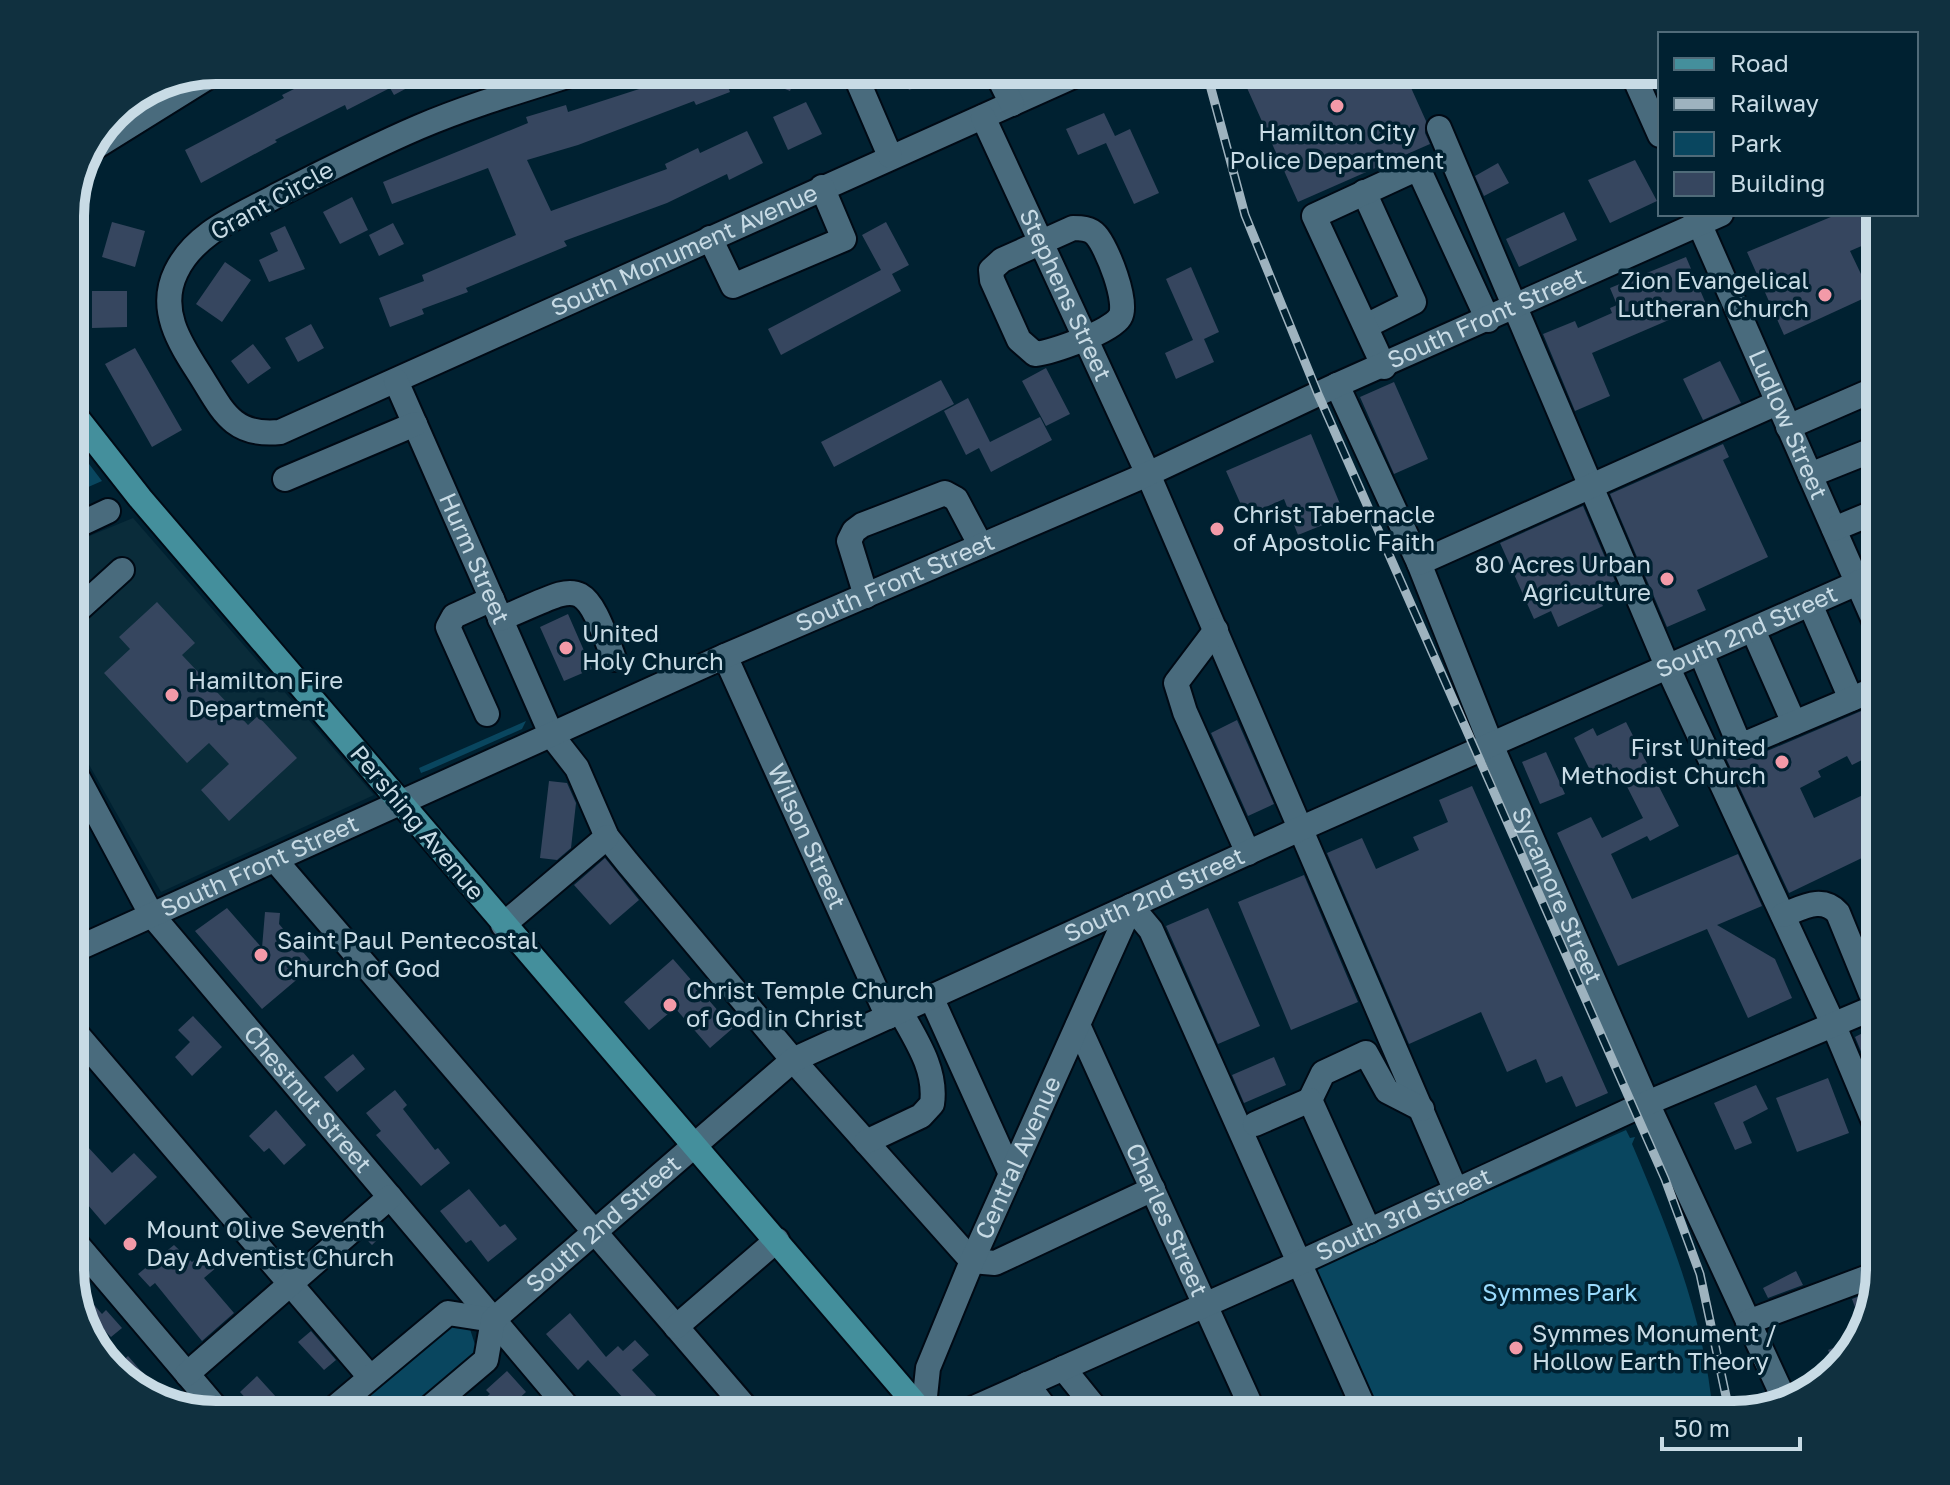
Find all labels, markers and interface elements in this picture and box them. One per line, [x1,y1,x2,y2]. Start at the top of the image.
legend [1658,32,1918,216]
text: Road [1730,48,1789,77]
text: Railway [1730,88,1819,117]
marker: Hamilton City Police Department [1328,97,1346,115]
place label: Hamilton City Police Department [1230,117,1444,174]
text: Park [1730,128,1782,157]
street label: Grant Circle [205,154,338,245]
text: Building [1730,168,1825,197]
street label: South Monument Avenue [546,177,822,322]
street label: Stephens Street [1014,204,1119,385]
street label: South Front Street [1383,260,1590,374]
place label: Zion Evangelical Lutheran Church [1617,265,1809,322]
marker: Zion Evangelical Lutheran Church [1816,286,1834,304]
street label: Ludlow Street [1743,345,1835,503]
street label: Hurm Street [434,488,517,628]
place label: Christ Tabernacle of Apostolic Faith [1233,499,1435,556]
marker: Christ Tabernacle of Apostolic Faith [1208,520,1226,538]
street label: South Front Street [791,526,998,637]
place label: 80 Acres Urban Agriculture [1475,549,1651,606]
marker: 80 Acres Urban Agriculture [1658,570,1676,588]
street label: South 2nd Street [1651,578,1841,683]
place label: United Holy Church [582,618,724,675]
marker: United Holy Church [557,639,575,657]
place label: Hamilton Fire Department [188,665,343,722]
marker: Hamilton Fire Department [163,686,181,704]
place label: First United Methodist Church [1561,732,1766,789]
street label: Pershing Avenue [345,739,491,905]
marker: First United Methodist Church [1773,753,1791,771]
street label: Wilson Street [763,759,853,913]
street label: Sycamore Street [1507,802,1609,988]
street label: South Front Street [156,808,362,922]
street label: South 2nd Street [1059,840,1249,948]
place label: Saint Paul Pentecostal Church of God [277,925,538,982]
marker: Saint Paul Pentecostal Church of God [252,946,270,964]
place label: Christ Temple Church of God in Christ [686,975,934,1032]
marker: Christ Temple Church of God in Christ [661,996,679,1014]
street label: Chestnut Street [238,1019,379,1178]
street label: Central Avenue [968,1071,1066,1243]
street label: Charles Street [1120,1138,1215,1300]
street label: South 2nd Street [519,1148,686,1298]
street label: South 3rd Street [1311,1161,1495,1266]
place label: Mount Olive Seventh Day Adventist Church [146,1214,394,1271]
marker: Mount Olive Seventh Day Adventist Church [121,1235,139,1253]
park label: Symmes Park [1482,1277,1638,1306]
place label: Symmes Monument / Hollow Earth Theory [1532,1318,1777,1375]
marker: Symmes Monument / Hollow Earth Theory [1507,1339,1525,1357]
scale bar [1662,1401,1800,1451]
text: 50 m [1674,1413,1730,1442]

